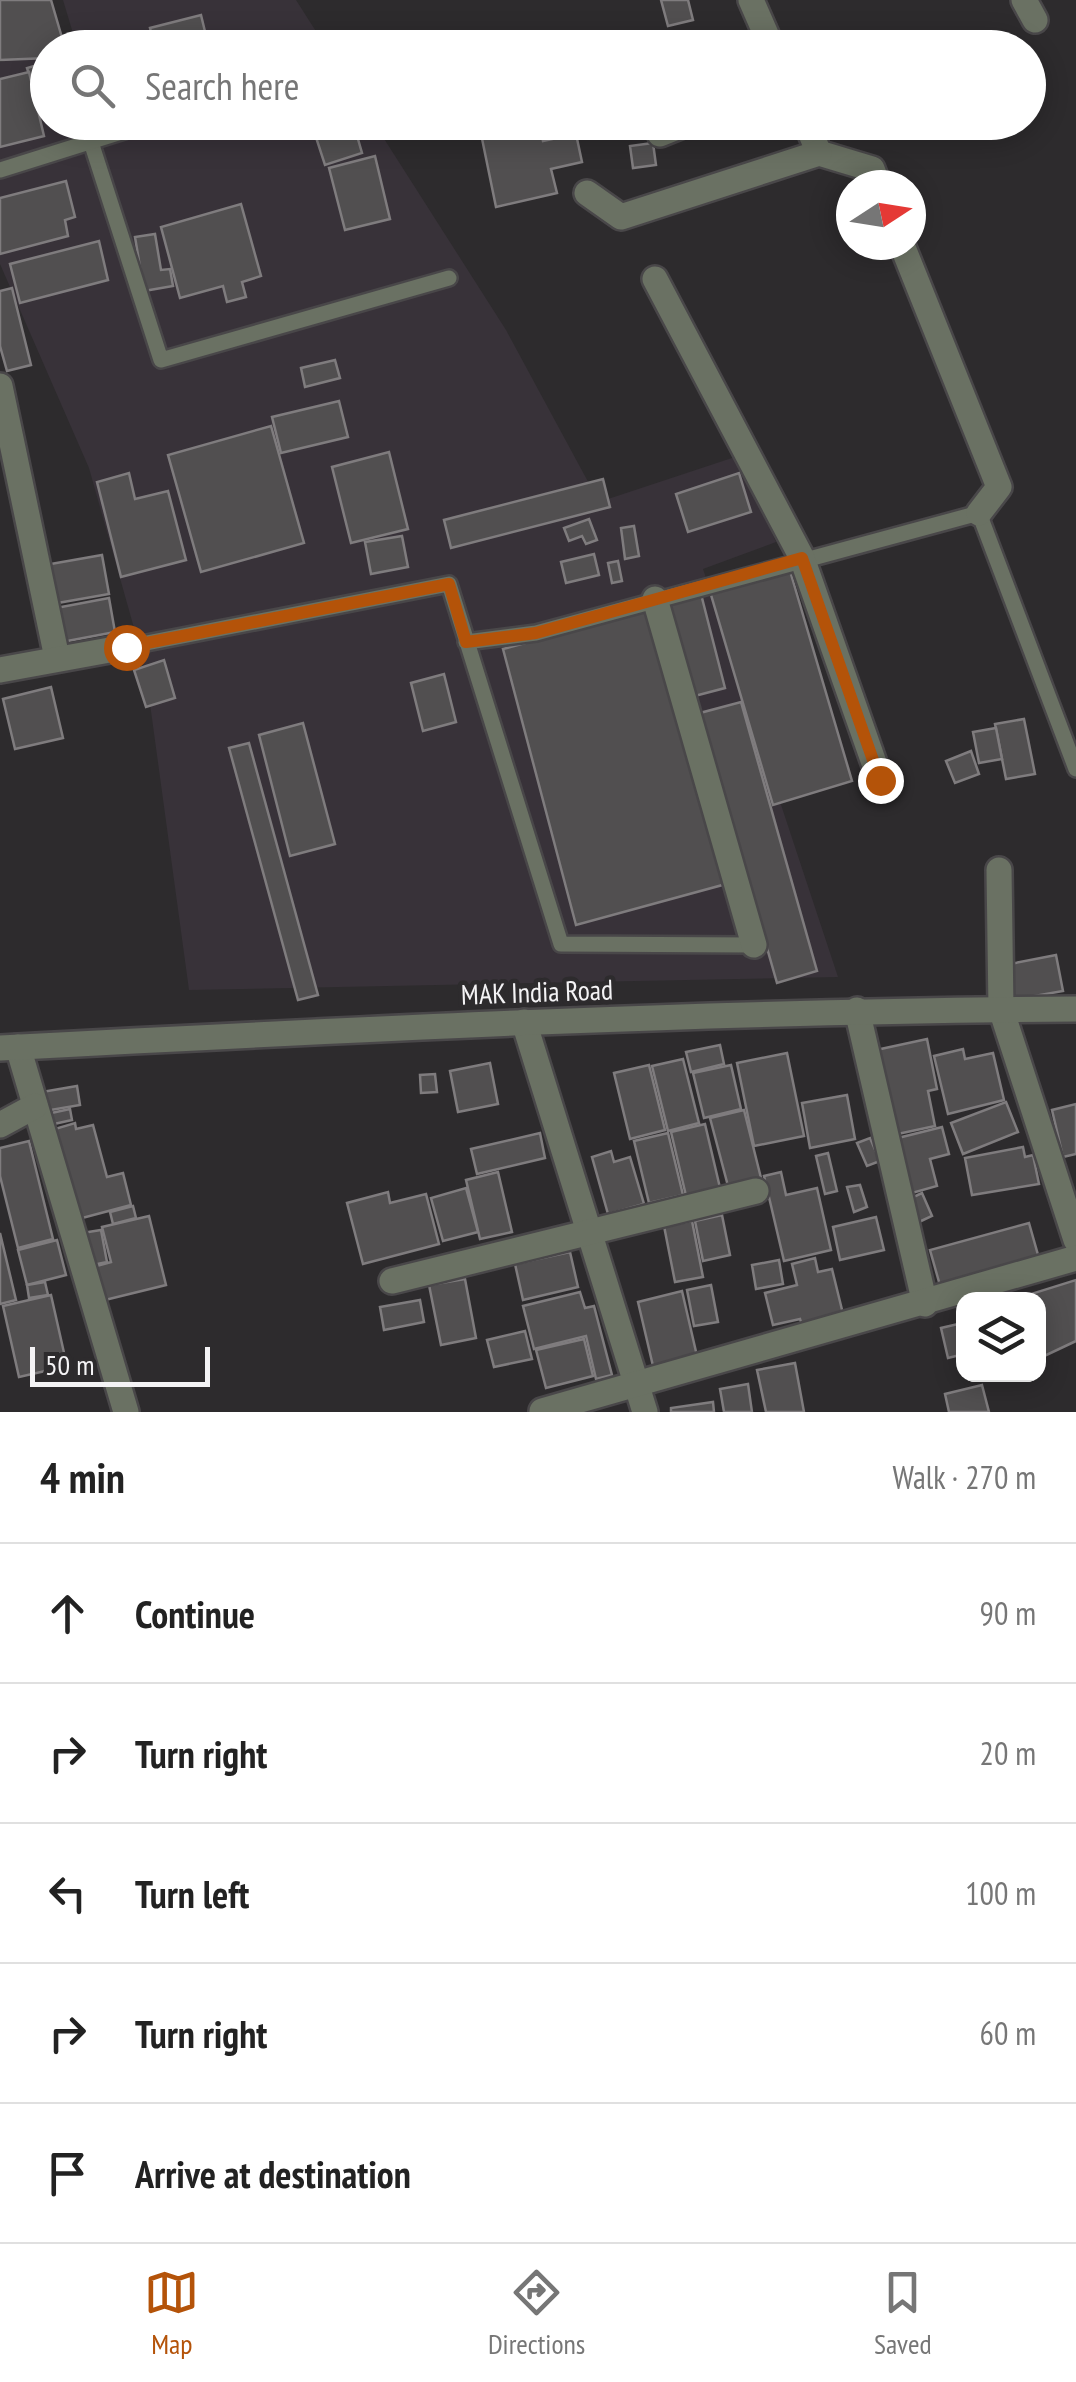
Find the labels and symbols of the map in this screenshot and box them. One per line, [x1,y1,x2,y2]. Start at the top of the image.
north arrow [836,170,926,260]
route start [104,625,150,671]
route end [858,758,904,804]
street label: MAK India Road [460,970,614,1013]
scale bar [30,1342,210,1386]

